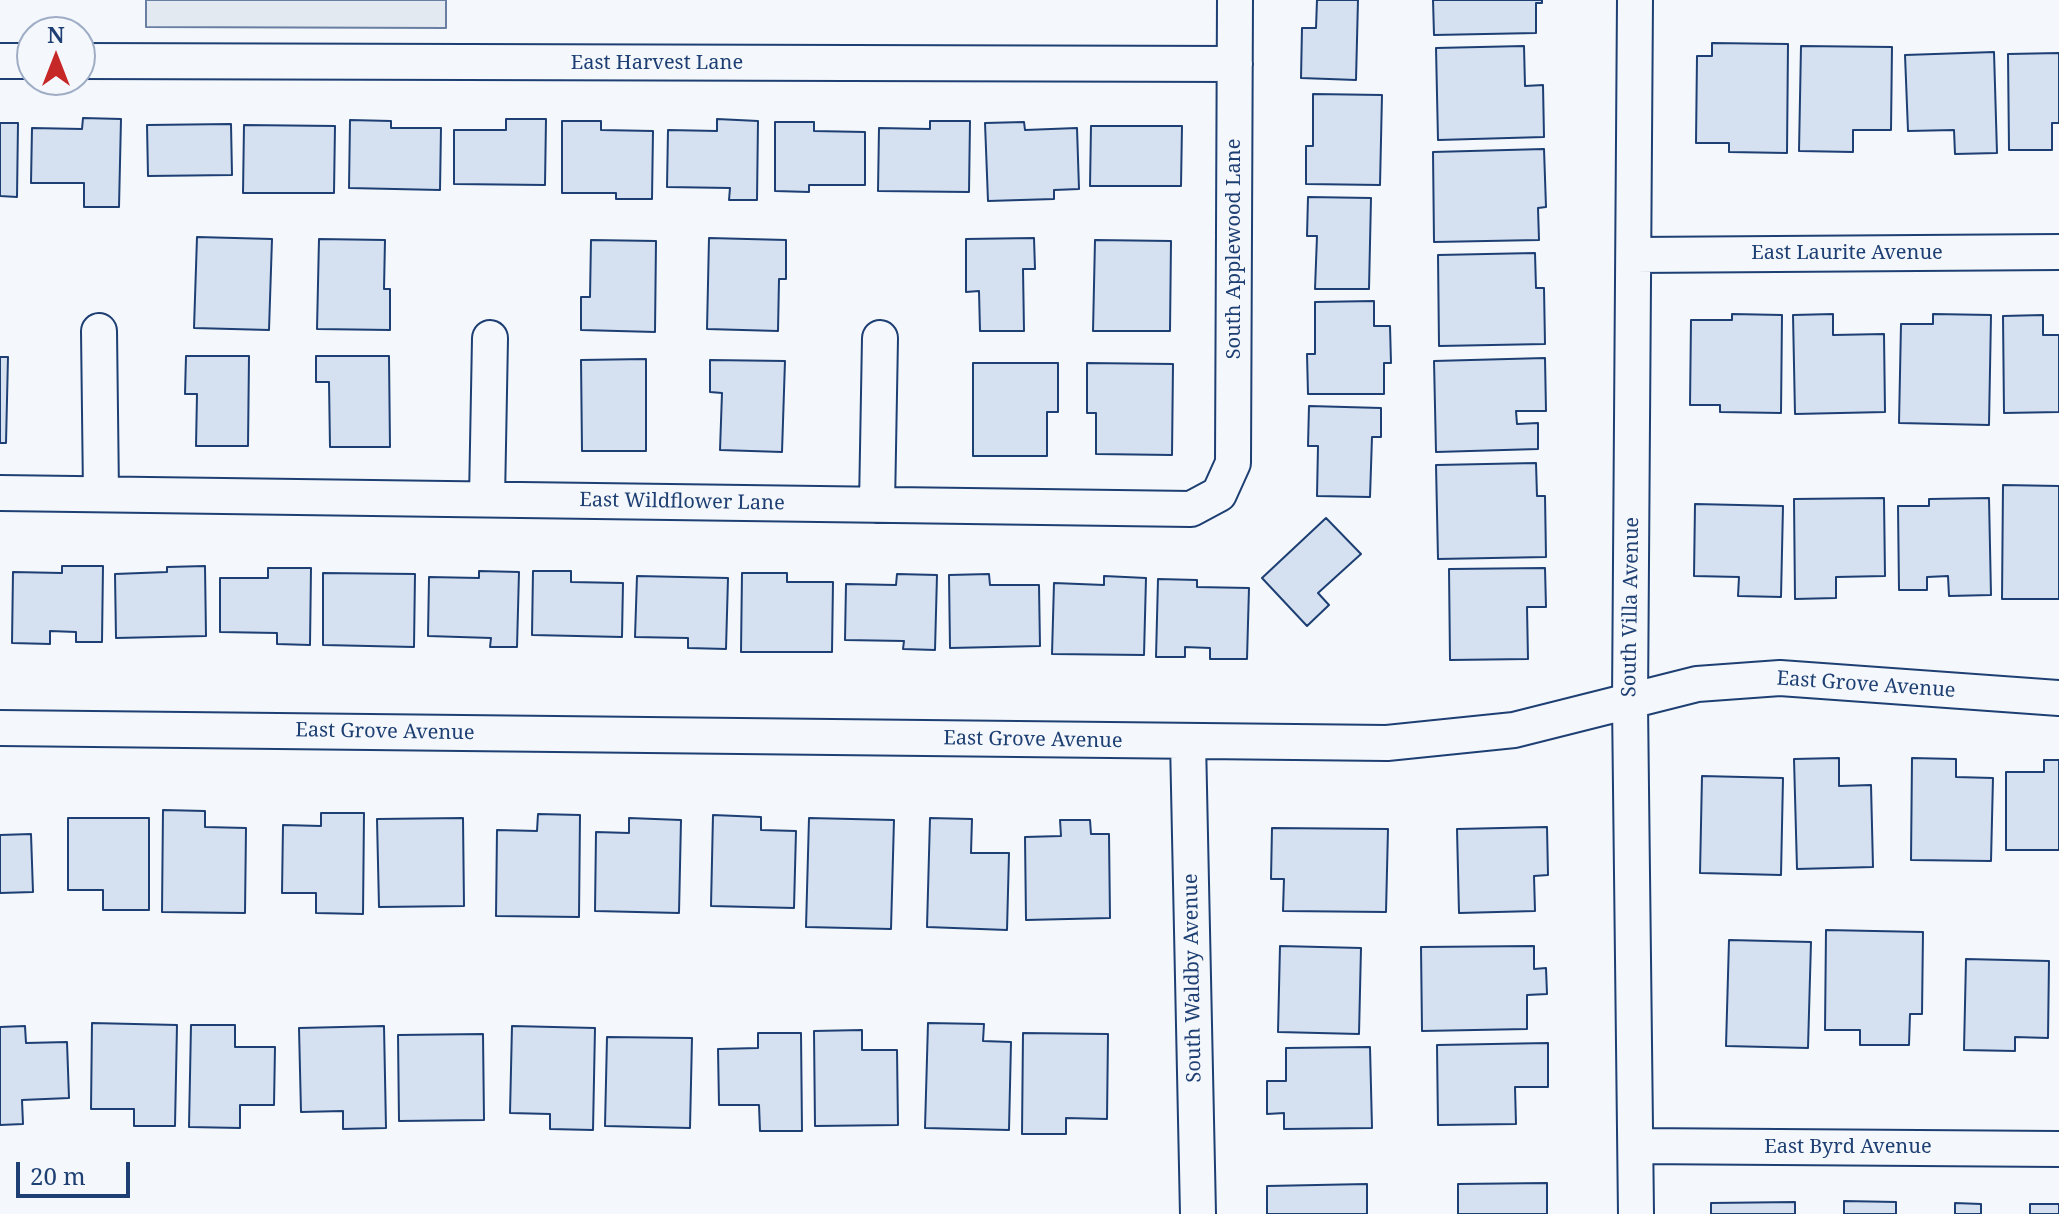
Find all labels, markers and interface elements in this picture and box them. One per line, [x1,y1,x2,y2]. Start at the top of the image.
north arrow [16,16,96,96]
text: N [47,19,65,49]
street label: East Harvest Lane [571,51,743,75]
street label: South Applewood Lane [1222,139,1246,359]
street label: East Laurite Avenue [1751,241,1943,265]
street label: East Wildflower Lane [579,488,785,516]
street label: South Villa Avenue [1617,517,1645,697]
street label: East Grove Avenue [1776,667,1956,703]
street label: East Grove Avenue [295,718,475,746]
street label: East Grove Avenue [943,726,1123,754]
street label: South Waldby Avenue [1179,873,1207,1083]
street label: East Byrd Avenue [1764,1135,1932,1159]
scale bar [20,1146,134,1196]
text: 20 m [30,1159,86,1192]

